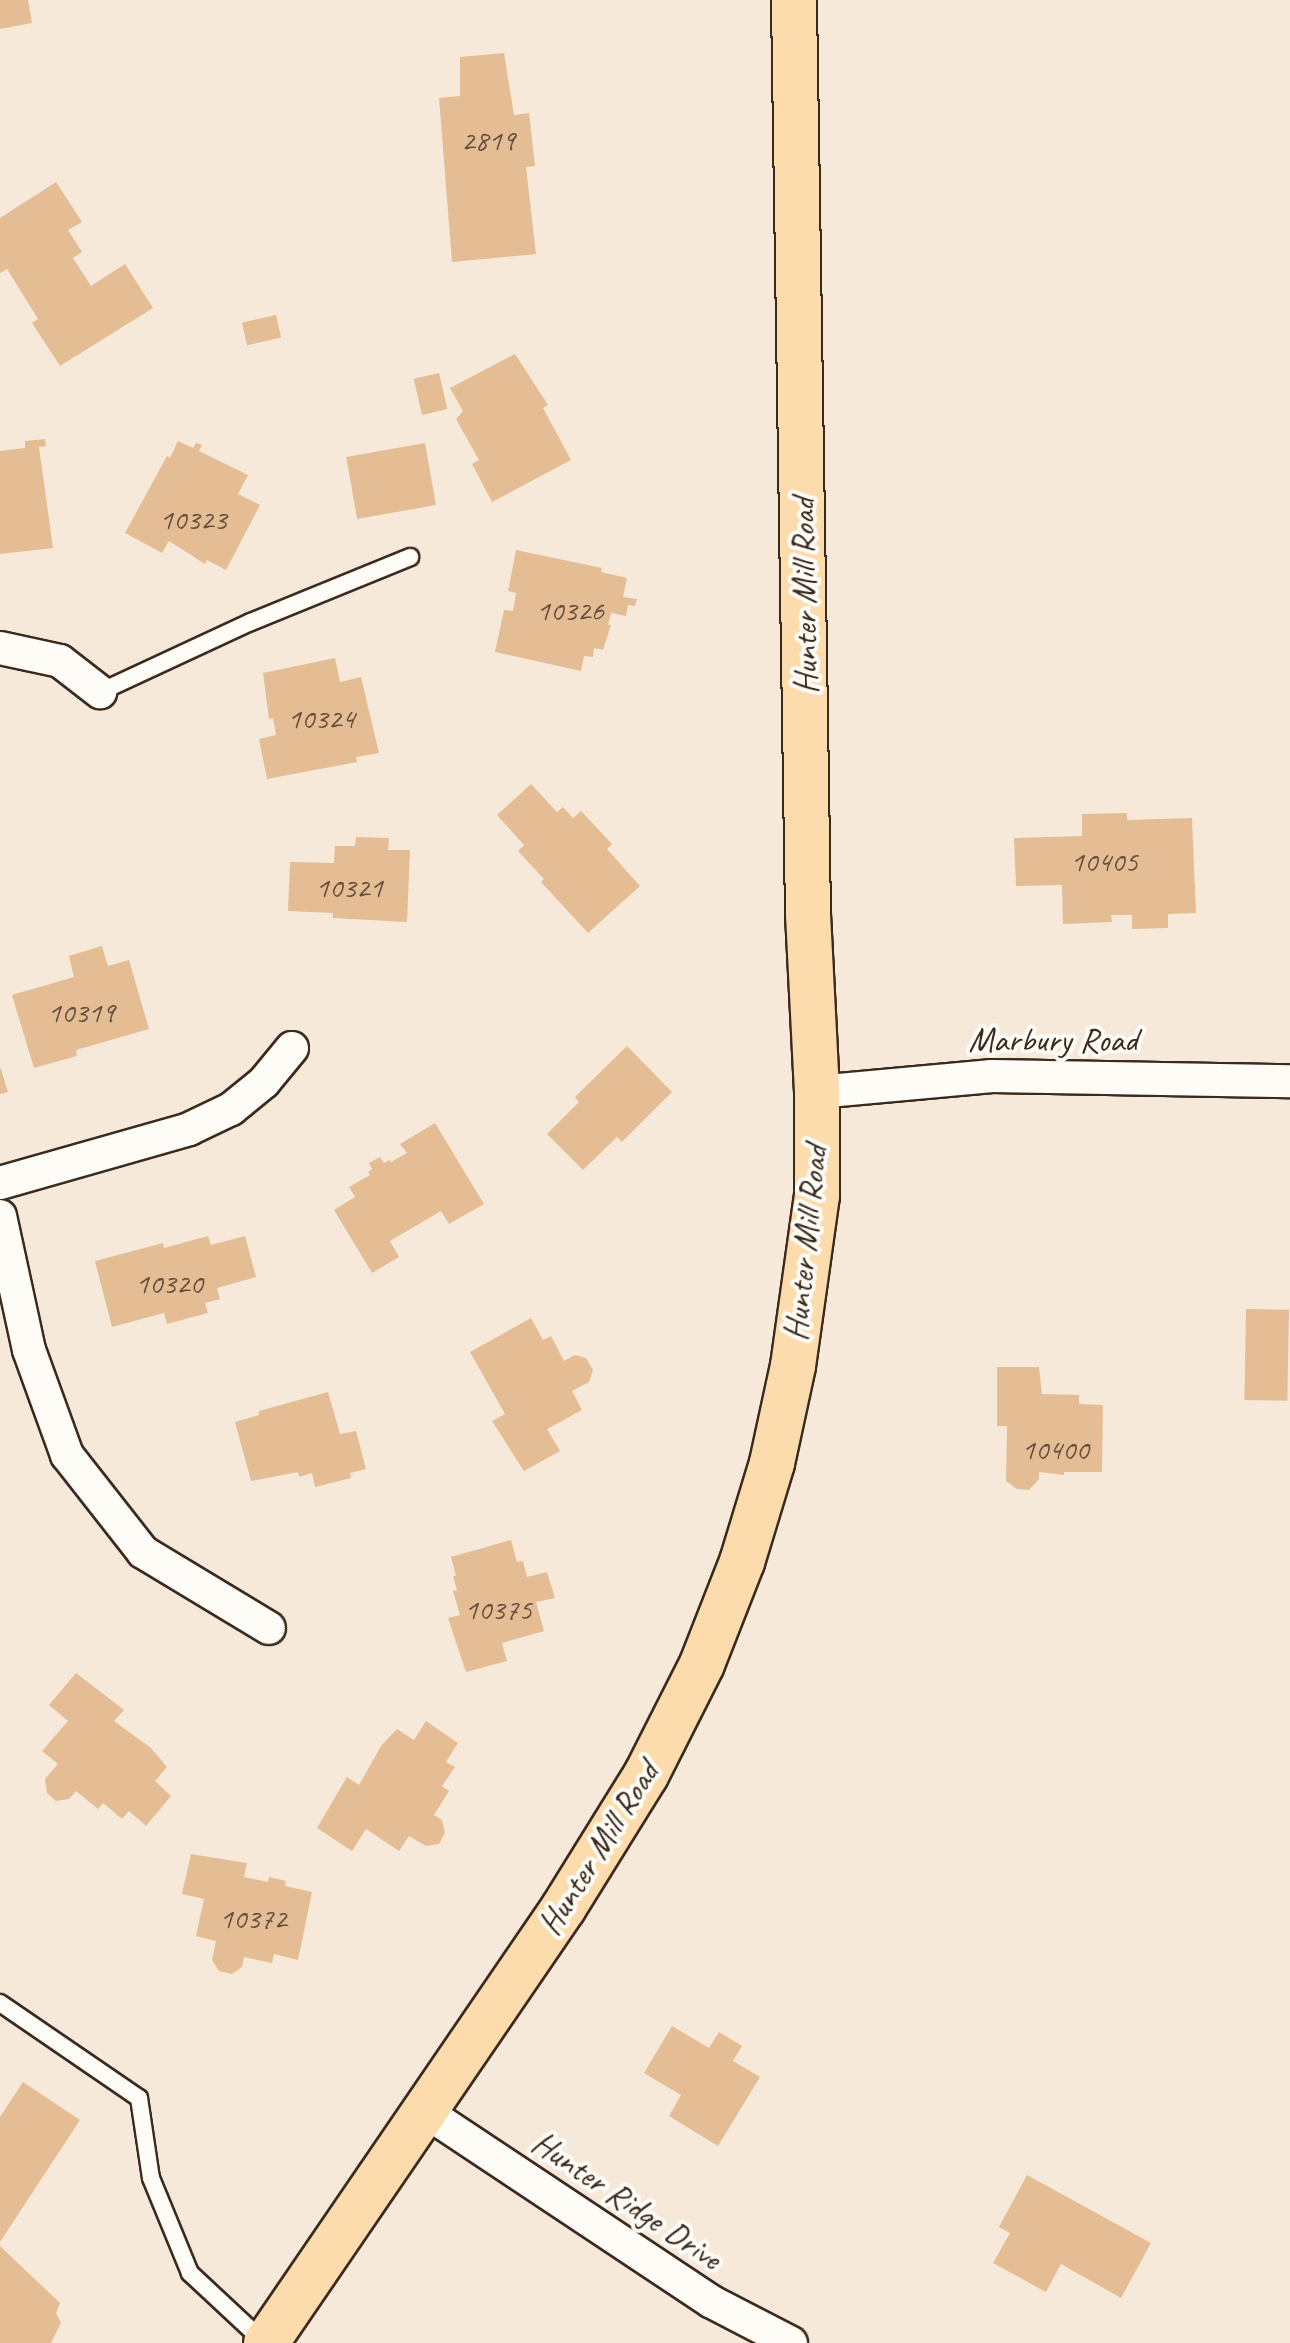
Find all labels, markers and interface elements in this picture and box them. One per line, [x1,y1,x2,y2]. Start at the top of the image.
house number: 2819 [461,122,515,158]
street label: Hunter Mill Road [782,497,826,695]
house number: 10323 [159,501,227,537]
house number: 10326 [536,592,604,628]
house number: 10324 [287,700,355,736]
house number: 10405 [1070,843,1138,879]
house number: 10321 [315,869,383,905]
house number: 10319 [47,994,115,1030]
street label: Marbury Road [969,1020,1137,1060]
street label: Hunter Mill Road [774,1143,836,1343]
house number: 10320 [135,1265,203,1301]
house number: 10400 [1021,1431,1089,1467]
house number: 10375 [464,1591,532,1627]
street label: Hunter Mill Road [528,1753,668,1943]
house number: 10372 [219,1900,287,1936]
street label: Hunter Ridge Drive [524,2122,730,2278]

